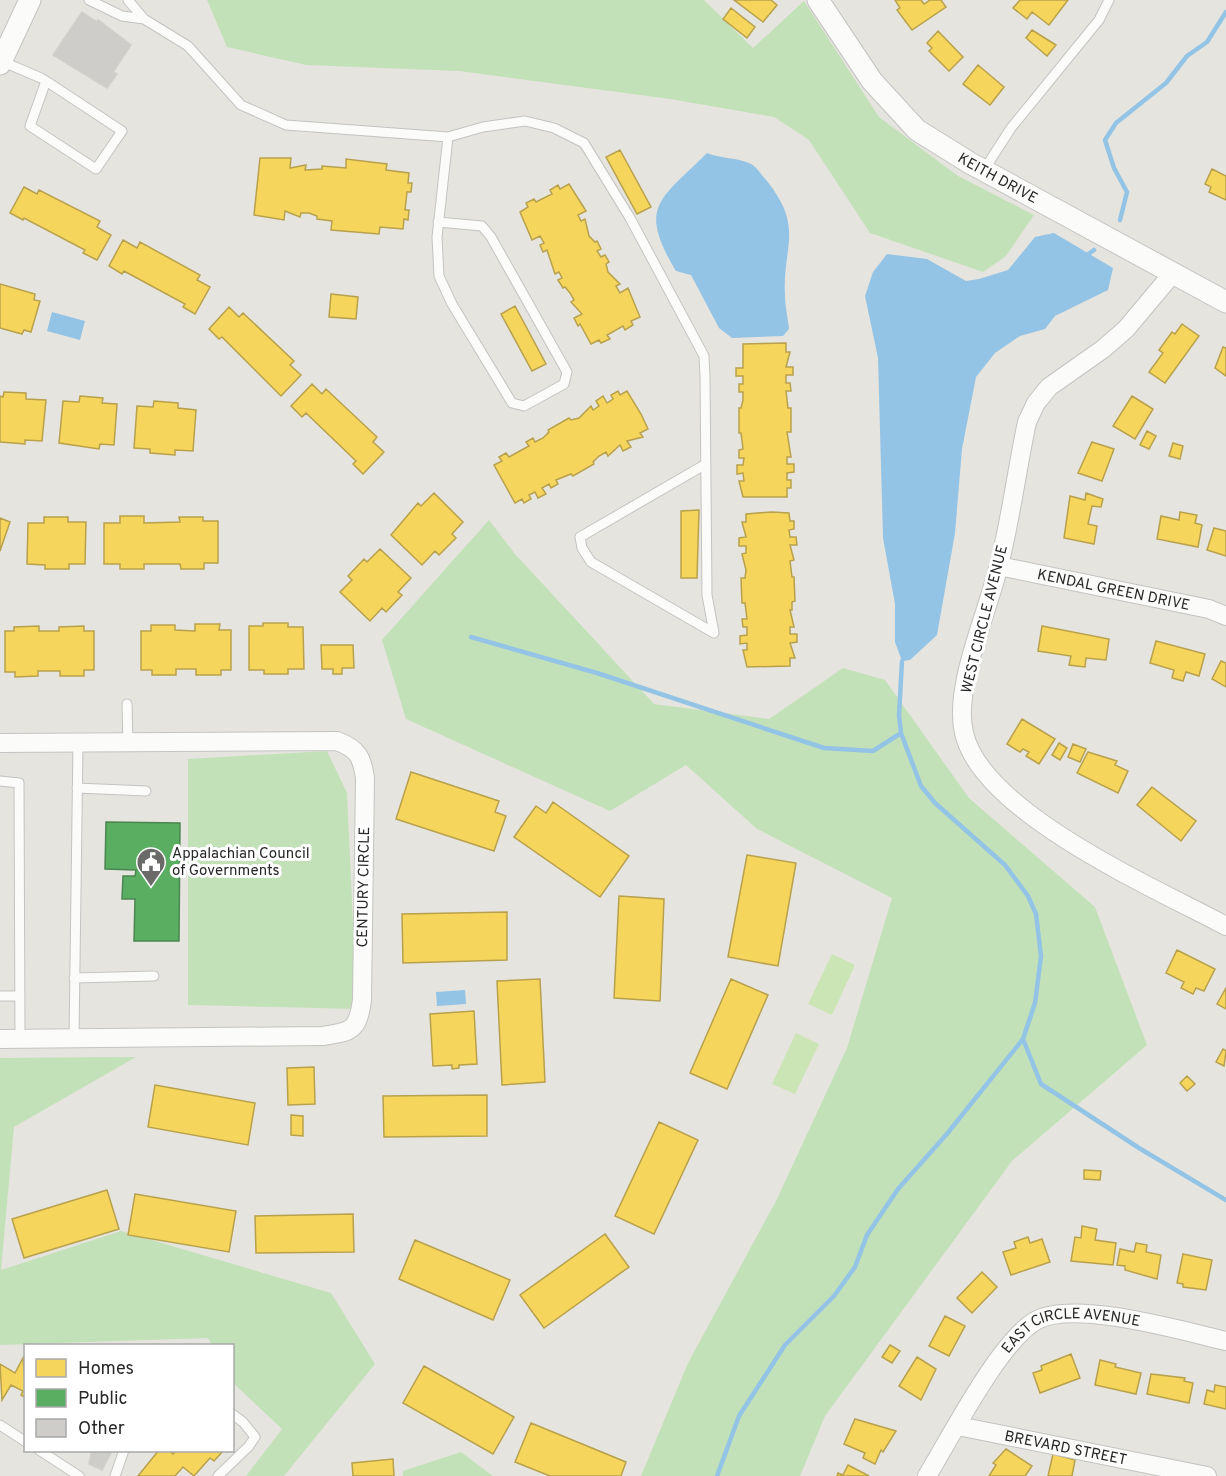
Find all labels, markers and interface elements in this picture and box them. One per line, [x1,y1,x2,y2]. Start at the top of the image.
street label: KEITH DRIVE [954,150,1041,209]
street label: WEST CIRCLE AVENUE [958,543,1013,696]
street label: KENDAL GREEN DRIVE [1035,566,1191,616]
street label: CENTURY CIRCLE [354,826,375,948]
place label: Appalachian Council of Governments [172,845,310,881]
public building icon: Appalachian Council of Governments [135,846,167,888]
street label: EAST CIRCLE AVENUE [998,1305,1142,1358]
legend [24,1344,234,1452]
text: Homes [78,1358,134,1381]
text: Public [78,1388,128,1411]
text: Other [78,1418,125,1441]
street label: BREVARD STREET [1003,1428,1129,1471]

